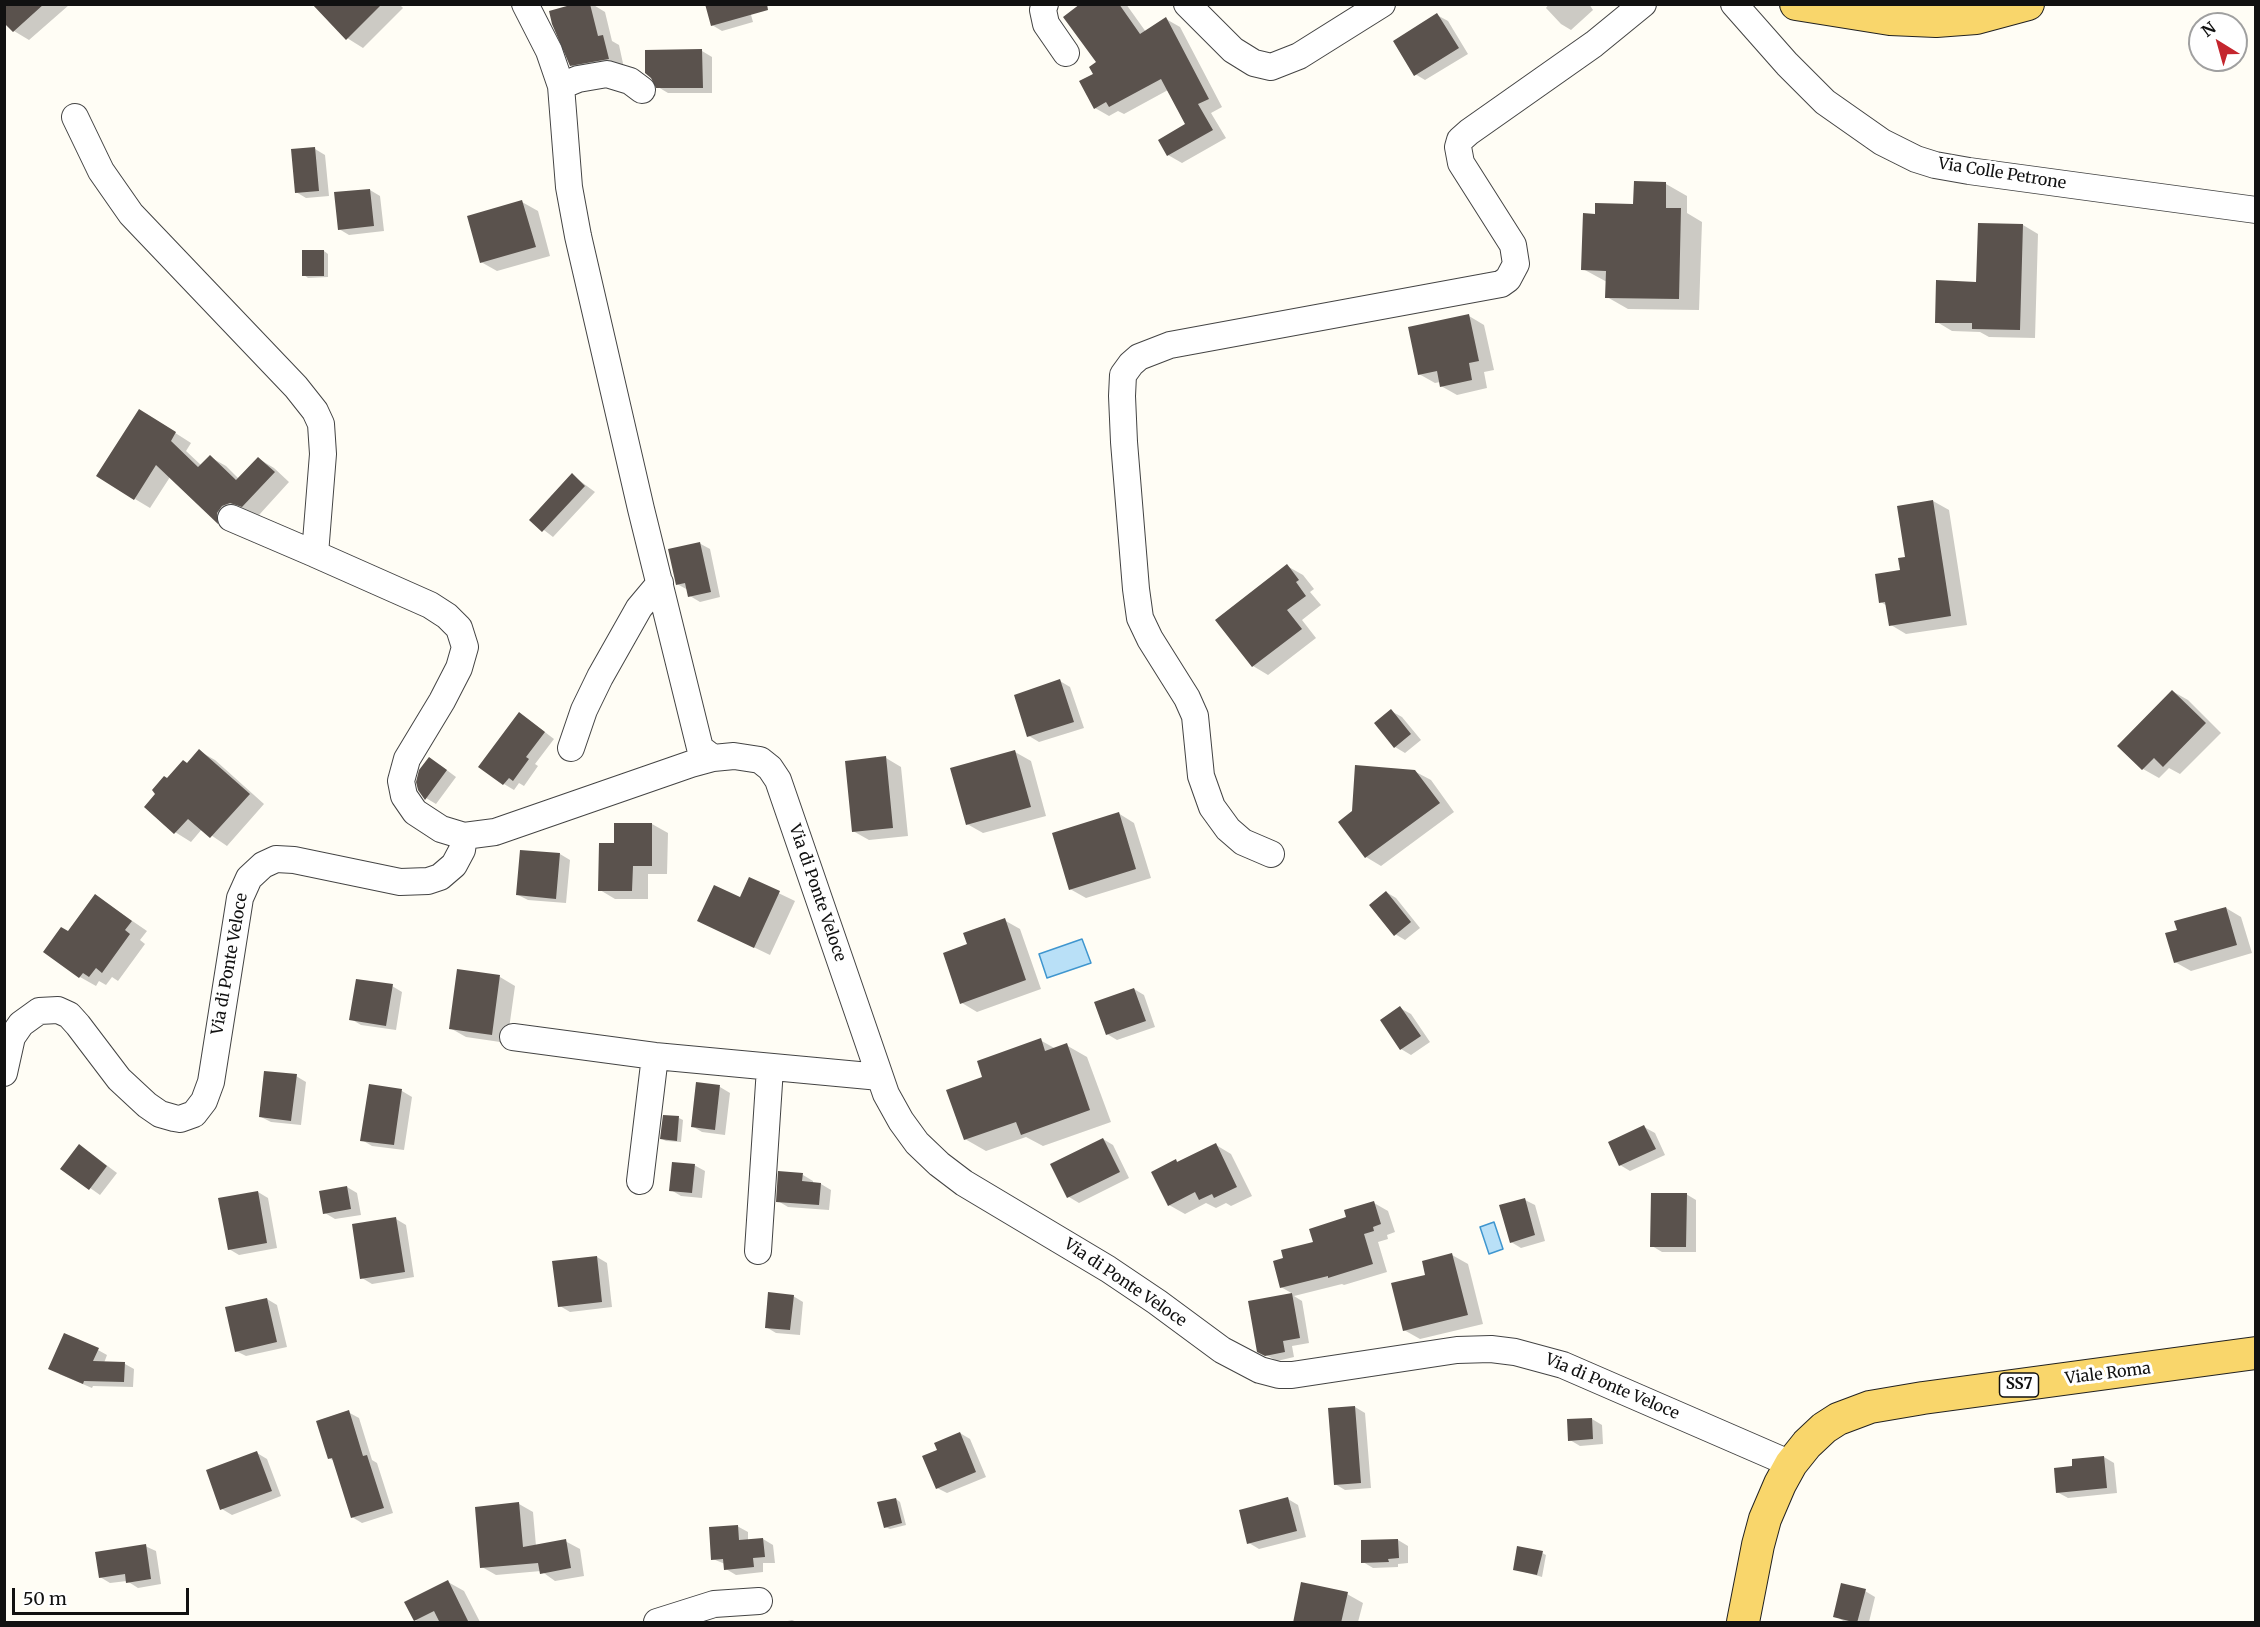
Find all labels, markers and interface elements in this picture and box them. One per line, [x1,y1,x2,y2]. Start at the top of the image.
north arrow [2188,12,2248,72]
text: N [2197,17,2219,41]
street label: Via Colle Petrone [1937,154,2067,194]
street label: Via di Ponte Veloce [785,822,849,964]
street label: Via di Ponte Veloce [208,892,252,1036]
street label: Via di Ponte Veloce [1060,1235,1190,1331]
street label: Via di Ponte Veloce [1542,1350,1682,1424]
street label: Viale Roma [2064,1359,2152,1389]
road number: SS7 [2000,1373,2038,1397]
scale bar [15,1576,192,1614]
text: 50 m [23,1587,67,1610]

